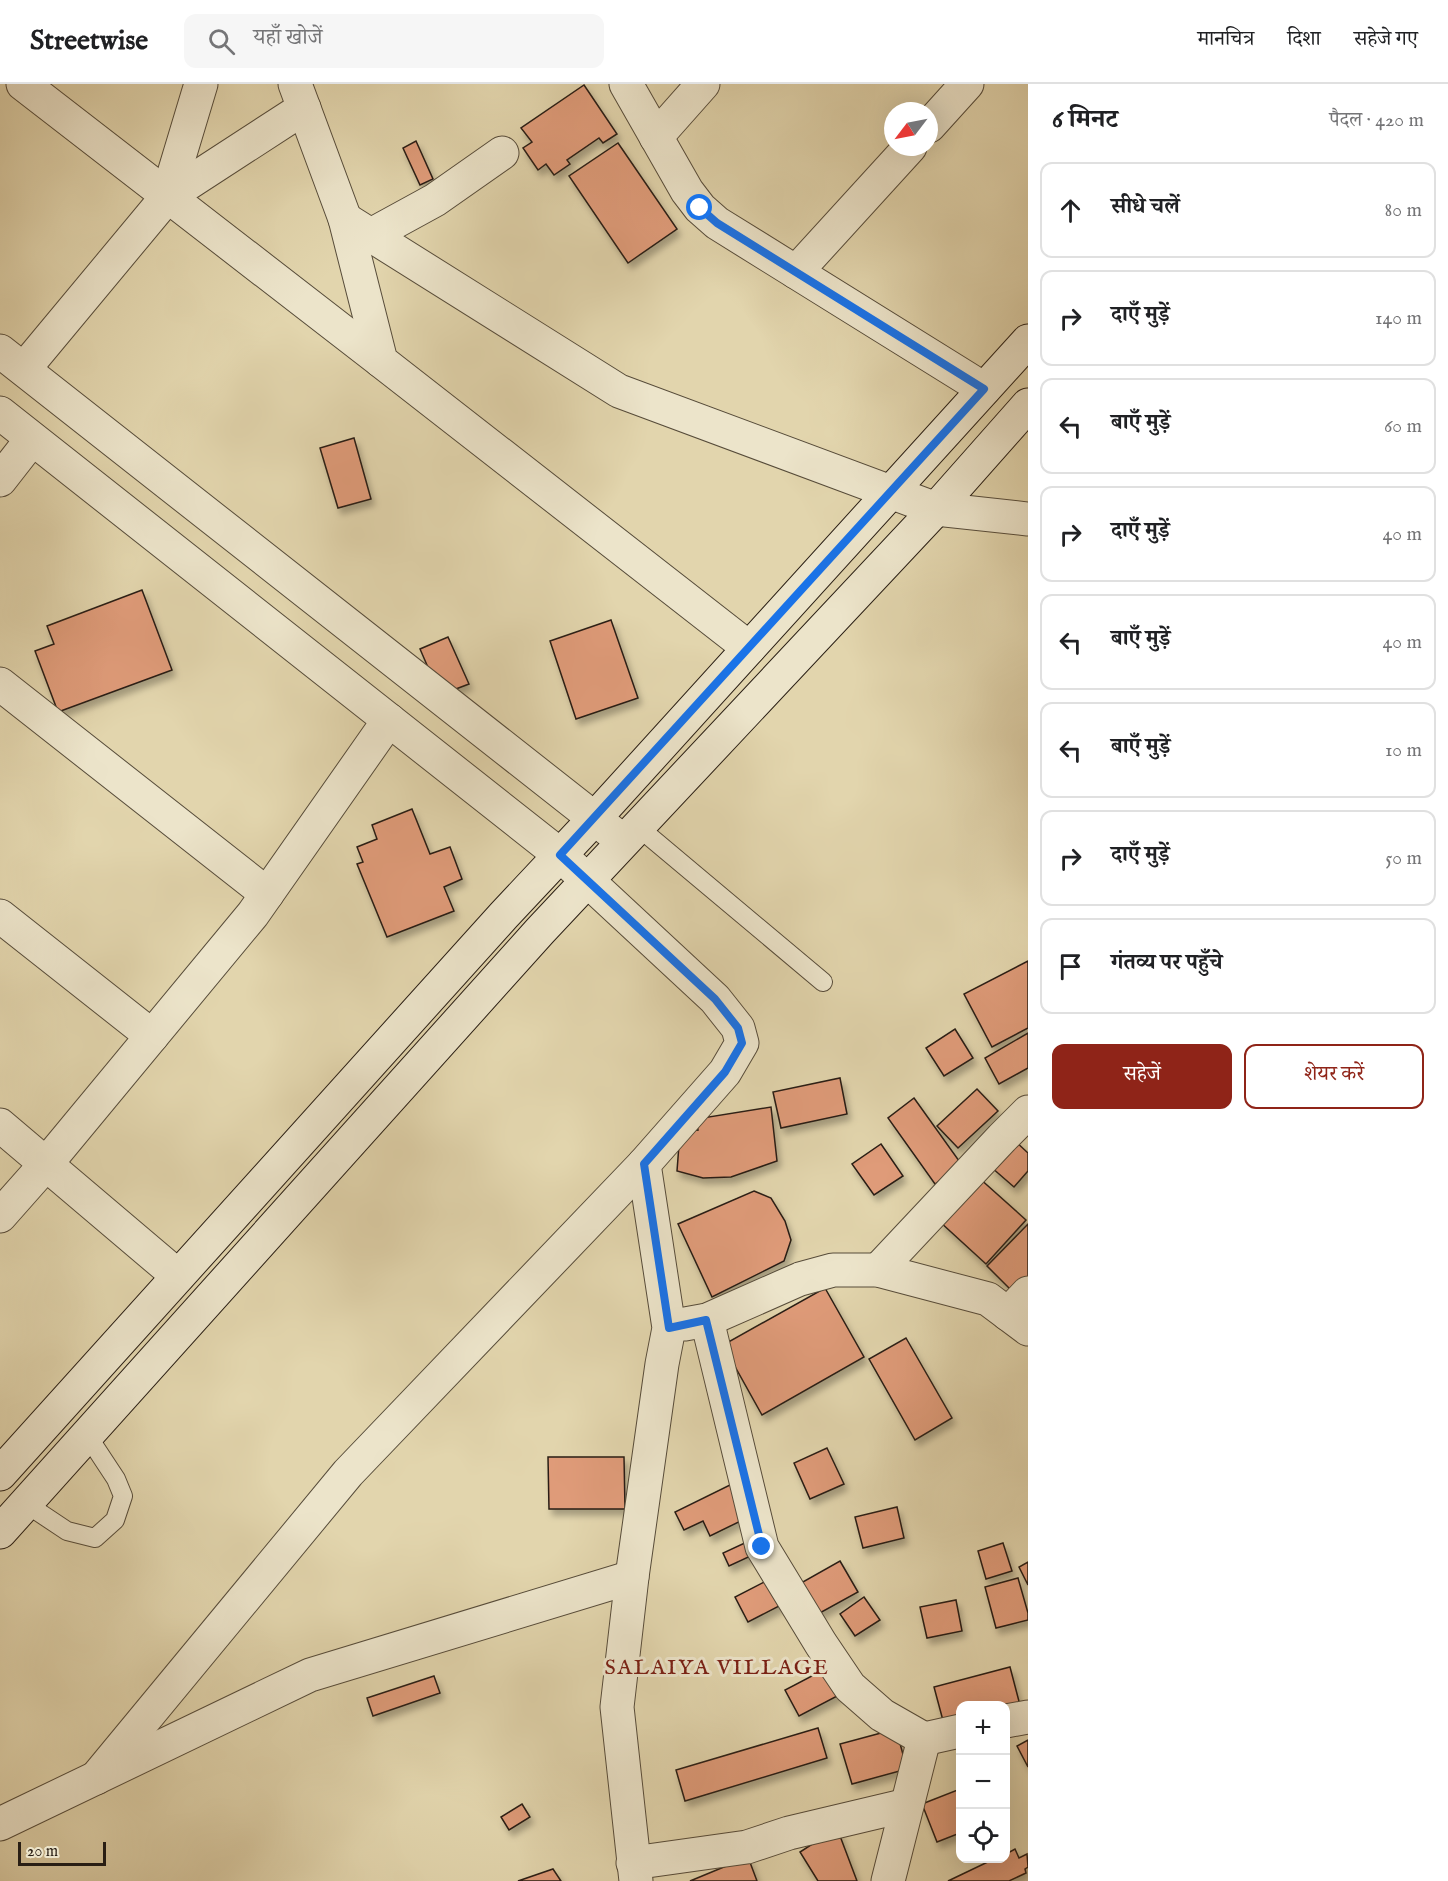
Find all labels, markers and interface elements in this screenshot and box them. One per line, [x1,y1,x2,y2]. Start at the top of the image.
search box [184,14,604,68]
text: Streetwise [30,24,148,59]
text: यहाँ खोजें [253,24,322,52]
icon: search [205,25,238,58]
text: मानचित्र [1197,26,1254,53]
text: दिशा [1287,26,1321,53]
text: सहेजे गए [1354,26,1418,53]
north arrow [884,102,938,156]
text: 6 मिनट [1052,103,1118,136]
text: पैदल · 420 m [1329,108,1424,133]
text: सीधे चलें [1111,193,1180,221]
route start [686,194,712,220]
icon: ahead [1054,194,1087,227]
text: 80 m [1385,198,1422,223]
text: दाएँ मुड़ें [1111,301,1170,329]
icon: right [1054,302,1087,335]
text: 140 m [1375,306,1422,331]
text: बाएँ मुड़ें [1111,409,1170,437]
icon: left [1054,410,1087,443]
text: 60 m [1384,414,1422,439]
text: दाएँ मुड़ें [1111,517,1170,545]
icon: right [1054,518,1087,551]
text: 40 m [1383,522,1422,547]
text: बाएँ मुड़ें [1111,625,1170,653]
icon: left [1054,626,1087,659]
text: 40 m [1383,630,1422,655]
text: बाएँ मुड़ें [1111,733,1170,761]
icon: left [1054,734,1087,767]
text: 10 m [1385,738,1422,763]
text: दाएँ मुड़ें [1111,841,1170,869]
icon: right [1054,842,1087,875]
text: 50 m [1385,846,1422,871]
text: गंतव्य पर पहुँचे [1111,949,1222,977]
icon: arrive [1054,950,1087,983]
button: सहेजें [1052,1044,1232,1109]
button: शेयर करें [1244,1044,1424,1109]
route end [748,1533,774,1559]
district label: SALAIYA VILLAGE [604,1654,830,1682]
map controls [956,1701,1010,1863]
button: + [956,1701,1010,1755]
button: − [956,1755,1010,1809]
button: locate [956,1809,1010,1863]
scale bar [18,1839,106,1866]
text: 20 m [27,1842,58,1862]

